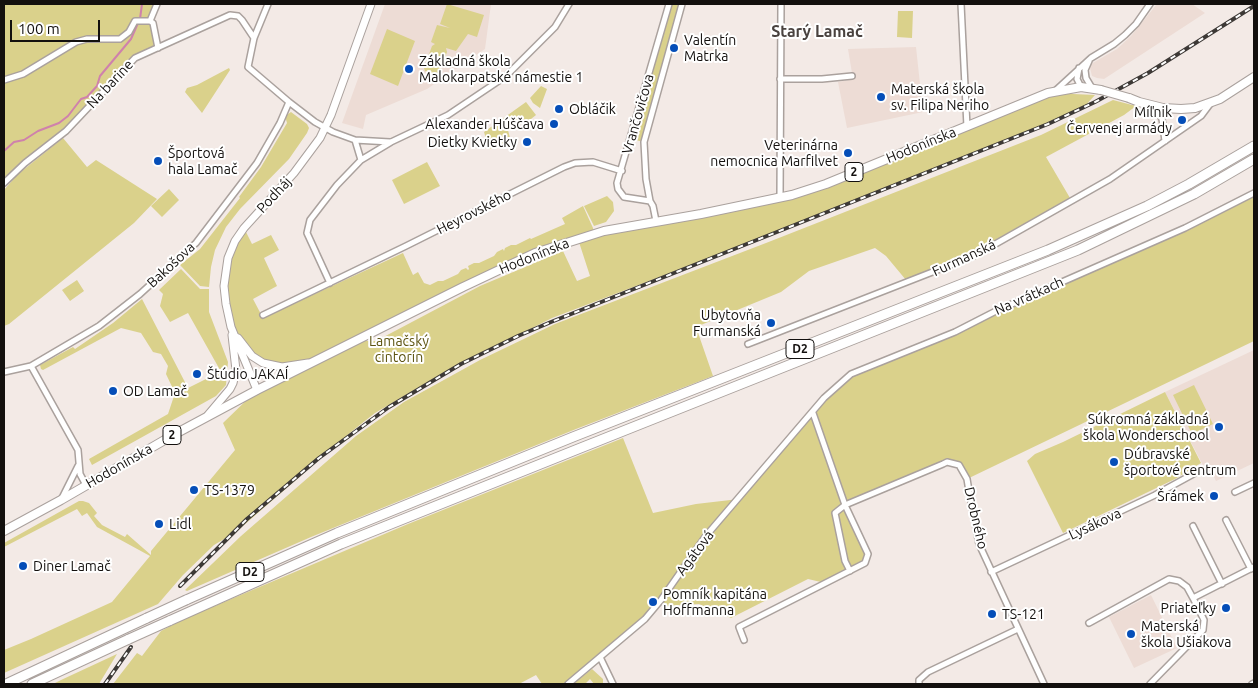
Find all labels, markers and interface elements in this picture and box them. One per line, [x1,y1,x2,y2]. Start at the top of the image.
scale bar [12,10,102,42]
text: 100 m [18,20,60,37]
district label: Starý Lamač [771,22,863,42]
place label: Valentín Matrka [684,32,736,64]
marker: Valentín Matrka [668,42,680,54]
place label: Základná škola Malokarpatské námestie 1 [419,53,583,85]
street label: Na barine [83,56,137,112]
marker: Základná škola Malokarpatské námestie 1 [403,63,415,75]
street label: Vrančovičova [619,72,657,156]
place label: Materská škola sv. Filipa Neriho [891,81,989,114]
marker: Materská škola sv. Filipa Neriho [875,91,887,103]
place label: Obláčik [569,101,616,117]
marker: Obláčik [553,103,565,115]
place label: Míľnik Červenej armády [1067,104,1172,136]
marker: Míľnik Červenej armády [1176,114,1188,126]
place label: Alexander Húščava [425,116,544,132]
marker: Alexander Húščava [548,118,560,130]
street label: Hodonínska [884,123,958,167]
place label: Dietky Kvietky [428,134,517,150]
marker: Dietky Kvietky [521,136,533,148]
place label: Veterinárna nemocnica Marfilvet [710,137,838,170]
place label: Športová hala Lamač [168,145,237,178]
marker: Veterinárna nemocnica Marfilvet [842,147,854,159]
marker: Športová hala Lamač [152,155,164,167]
road number: 2 [845,162,863,182]
street label: Podháj [253,173,295,217]
street label: Heyrovského [434,186,514,238]
street label: Hodonínska [497,234,571,278]
street label: Furmanská [930,236,998,280]
street label: Bakošova [144,239,198,291]
street label: Na vrátkach [992,273,1066,319]
place label: Ubytovňa Furmanská [693,307,761,340]
marker: Ubytovňa Furmanská [765,317,777,329]
park label: Lamačský cintorín [369,333,429,366]
road number: D2 [786,339,814,358]
place label: Štúdio JAKAÍ [207,366,288,382]
marker: Štúdio JAKAÍ [191,368,203,380]
place label: OD Lamač [123,383,187,399]
marker: OD Lamač [107,385,119,397]
place label: Súkromná základná škola Wonderschool [1083,411,1209,444]
marker: Súkromná základná škola Wonderschool [1213,421,1225,433]
road number: 2 [163,426,181,444]
street label: Hodonínska [83,440,155,492]
place label: Dúbravské športové centrum [1124,446,1236,478]
marker: Dúbravské športové centrum [1108,456,1120,468]
place label: TS-1379 [204,482,255,498]
marker: TS-1379 [188,484,200,496]
street label: Drobného [961,485,991,551]
place label: Šrámek [1157,488,1204,504]
marker: Šrámek [1208,490,1220,502]
street label: Lysákova [1066,505,1124,543]
place label: Lidl [169,516,191,532]
marker: Lidl [153,518,165,530]
street label: Agátová [673,527,717,579]
place label: Diner Lamač [33,558,111,574]
marker: Diner Lamač [17,560,29,572]
road number: D2 [236,562,264,582]
place label: Pomník kapitána Hoffmanna [663,586,767,618]
marker: Pomník kapitána Hoffmanna [647,596,659,608]
place label: Priateľky [1161,600,1216,616]
marker: Priateľky [1220,602,1232,614]
place label: TS-121 [1002,606,1045,622]
marker: TS-121 [986,608,998,620]
place label: Materská škola Ušiakova [1141,618,1231,650]
marker: Materská škola Ušiakova [1125,628,1137,640]

